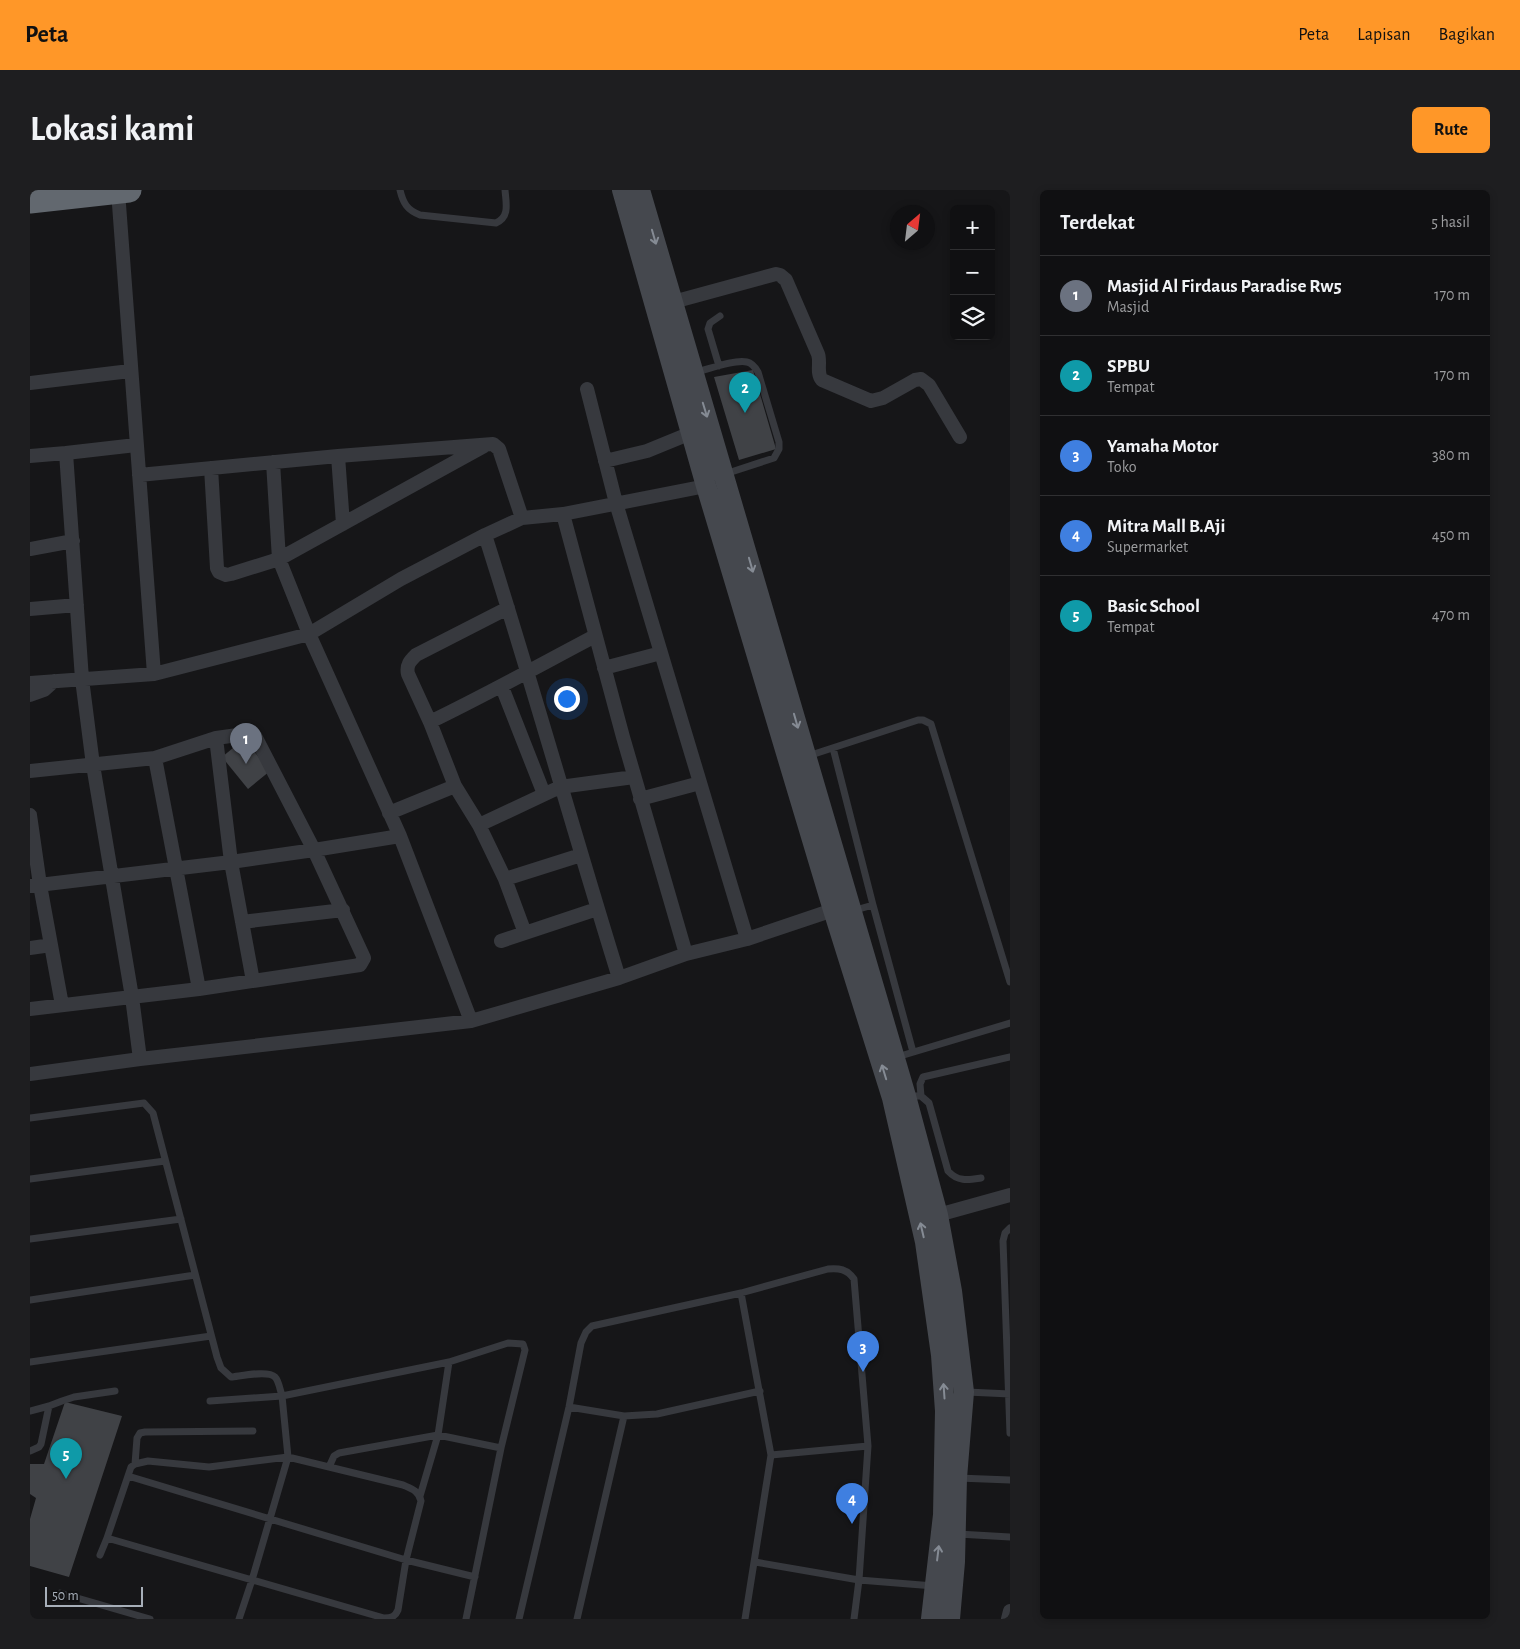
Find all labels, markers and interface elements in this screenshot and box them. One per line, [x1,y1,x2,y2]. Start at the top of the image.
text: Peta [25,23,69,47]
text: Peta [1298,26,1329,44]
text: Lapisan [1357,26,1411,44]
text: Bagikan [1439,26,1495,44]
button: Rute [1412,107,1490,153]
text: Lokasi kami [30,112,194,147]
north arrow [890,205,935,250]
map controls [950,205,995,340]
button: + [950,205,995,250]
text: Terdekat [1060,212,1135,233]
text: 5 hasil [1431,214,1470,230]
one-way arrow [650,228,659,244]
button: − [950,250,995,295]
text: Masjid Al Firdaus Paradise Rw5 [1107,277,1342,296]
text: 1 [1073,287,1079,303]
text: 170 m [1434,287,1470,303]
button: layers [950,295,995,340]
text: Masjid [1107,299,1149,315]
text: SPBU [1107,357,1150,376]
text: 2 [1072,367,1080,383]
text: 170 m [1434,367,1470,383]
pin: 2 [729,372,761,413]
text: Tempat [1107,379,1155,395]
one-way arrow [700,401,710,417]
text: Yamaha Motor [1107,437,1218,456]
text: 3 [1073,447,1079,463]
text: 380 m [1432,447,1470,463]
text: Toko [1107,459,1137,475]
text: Mitra Mall B.Aji [1107,517,1225,536]
text: 4 [1072,527,1080,543]
text: 450 m [1432,527,1470,543]
text: Supermarket [1107,539,1188,555]
one-way arrow [746,557,756,573]
text: Basic School [1107,597,1200,616]
text: 5 [1073,607,1079,623]
text: 470 m [1432,607,1470,623]
text: Tempat [1107,619,1155,635]
your location [554,686,580,712]
one-way arrow [792,713,802,729]
pin: 1 [230,723,262,764]
one-way arrow [878,1065,888,1081]
one-way arrow [917,1223,926,1239]
pin: 3 [847,1331,879,1372]
one-way arrow [939,1383,949,1399]
pin: 5 [50,1438,82,1479]
pin: 4 [836,1483,868,1524]
one-way arrow [933,1545,943,1561]
scale bar [45,1584,142,1607]
text: 50 m [52,1589,79,1603]

